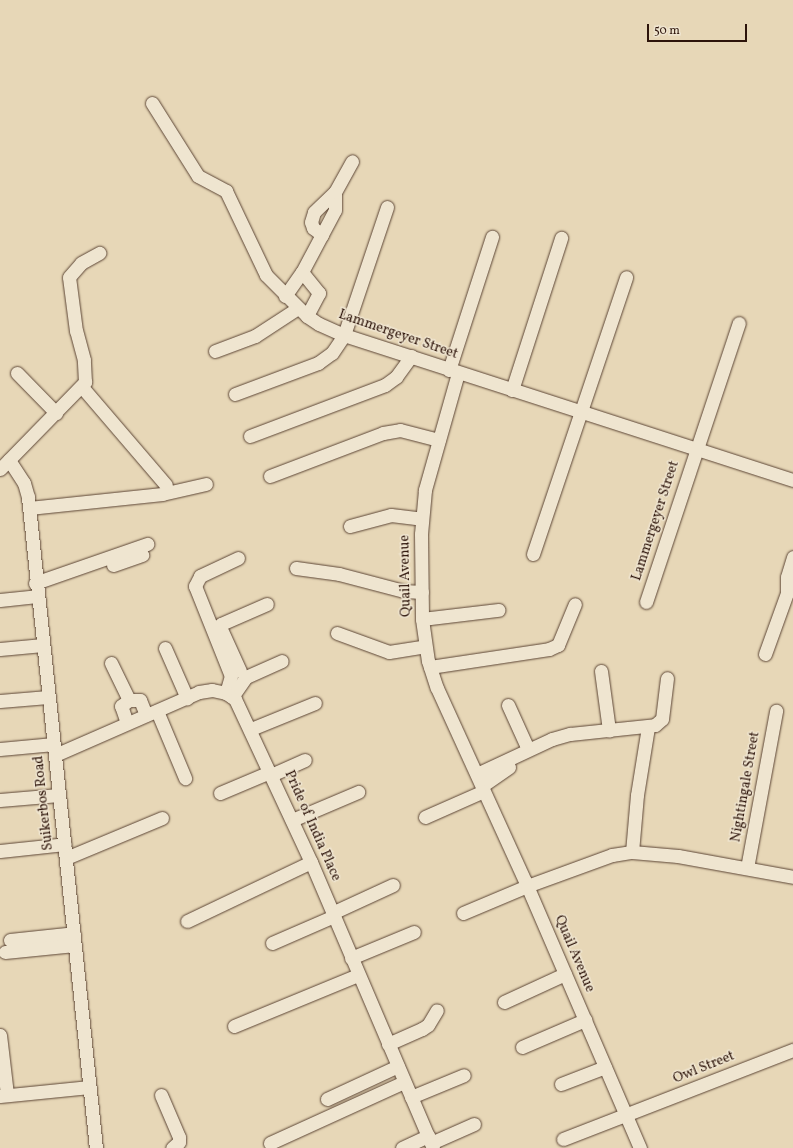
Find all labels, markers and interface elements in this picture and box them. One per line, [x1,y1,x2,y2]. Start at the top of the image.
scale bar [649,16,749,42]
text: 50 m [654,23,680,39]
street label: Lammergeyer Street [336,307,460,363]
street label: Lammergeyer Street [629,459,683,583]
street label: Quail Avenue [397,535,415,617]
street label: Nightingale Street [728,730,764,844]
street label: Suikerbos Road [31,755,57,851]
street label: Pride of India Place [280,769,344,883]
street label: Quail Avenue [550,913,598,995]
street label: Owl Street [671,1048,737,1088]

